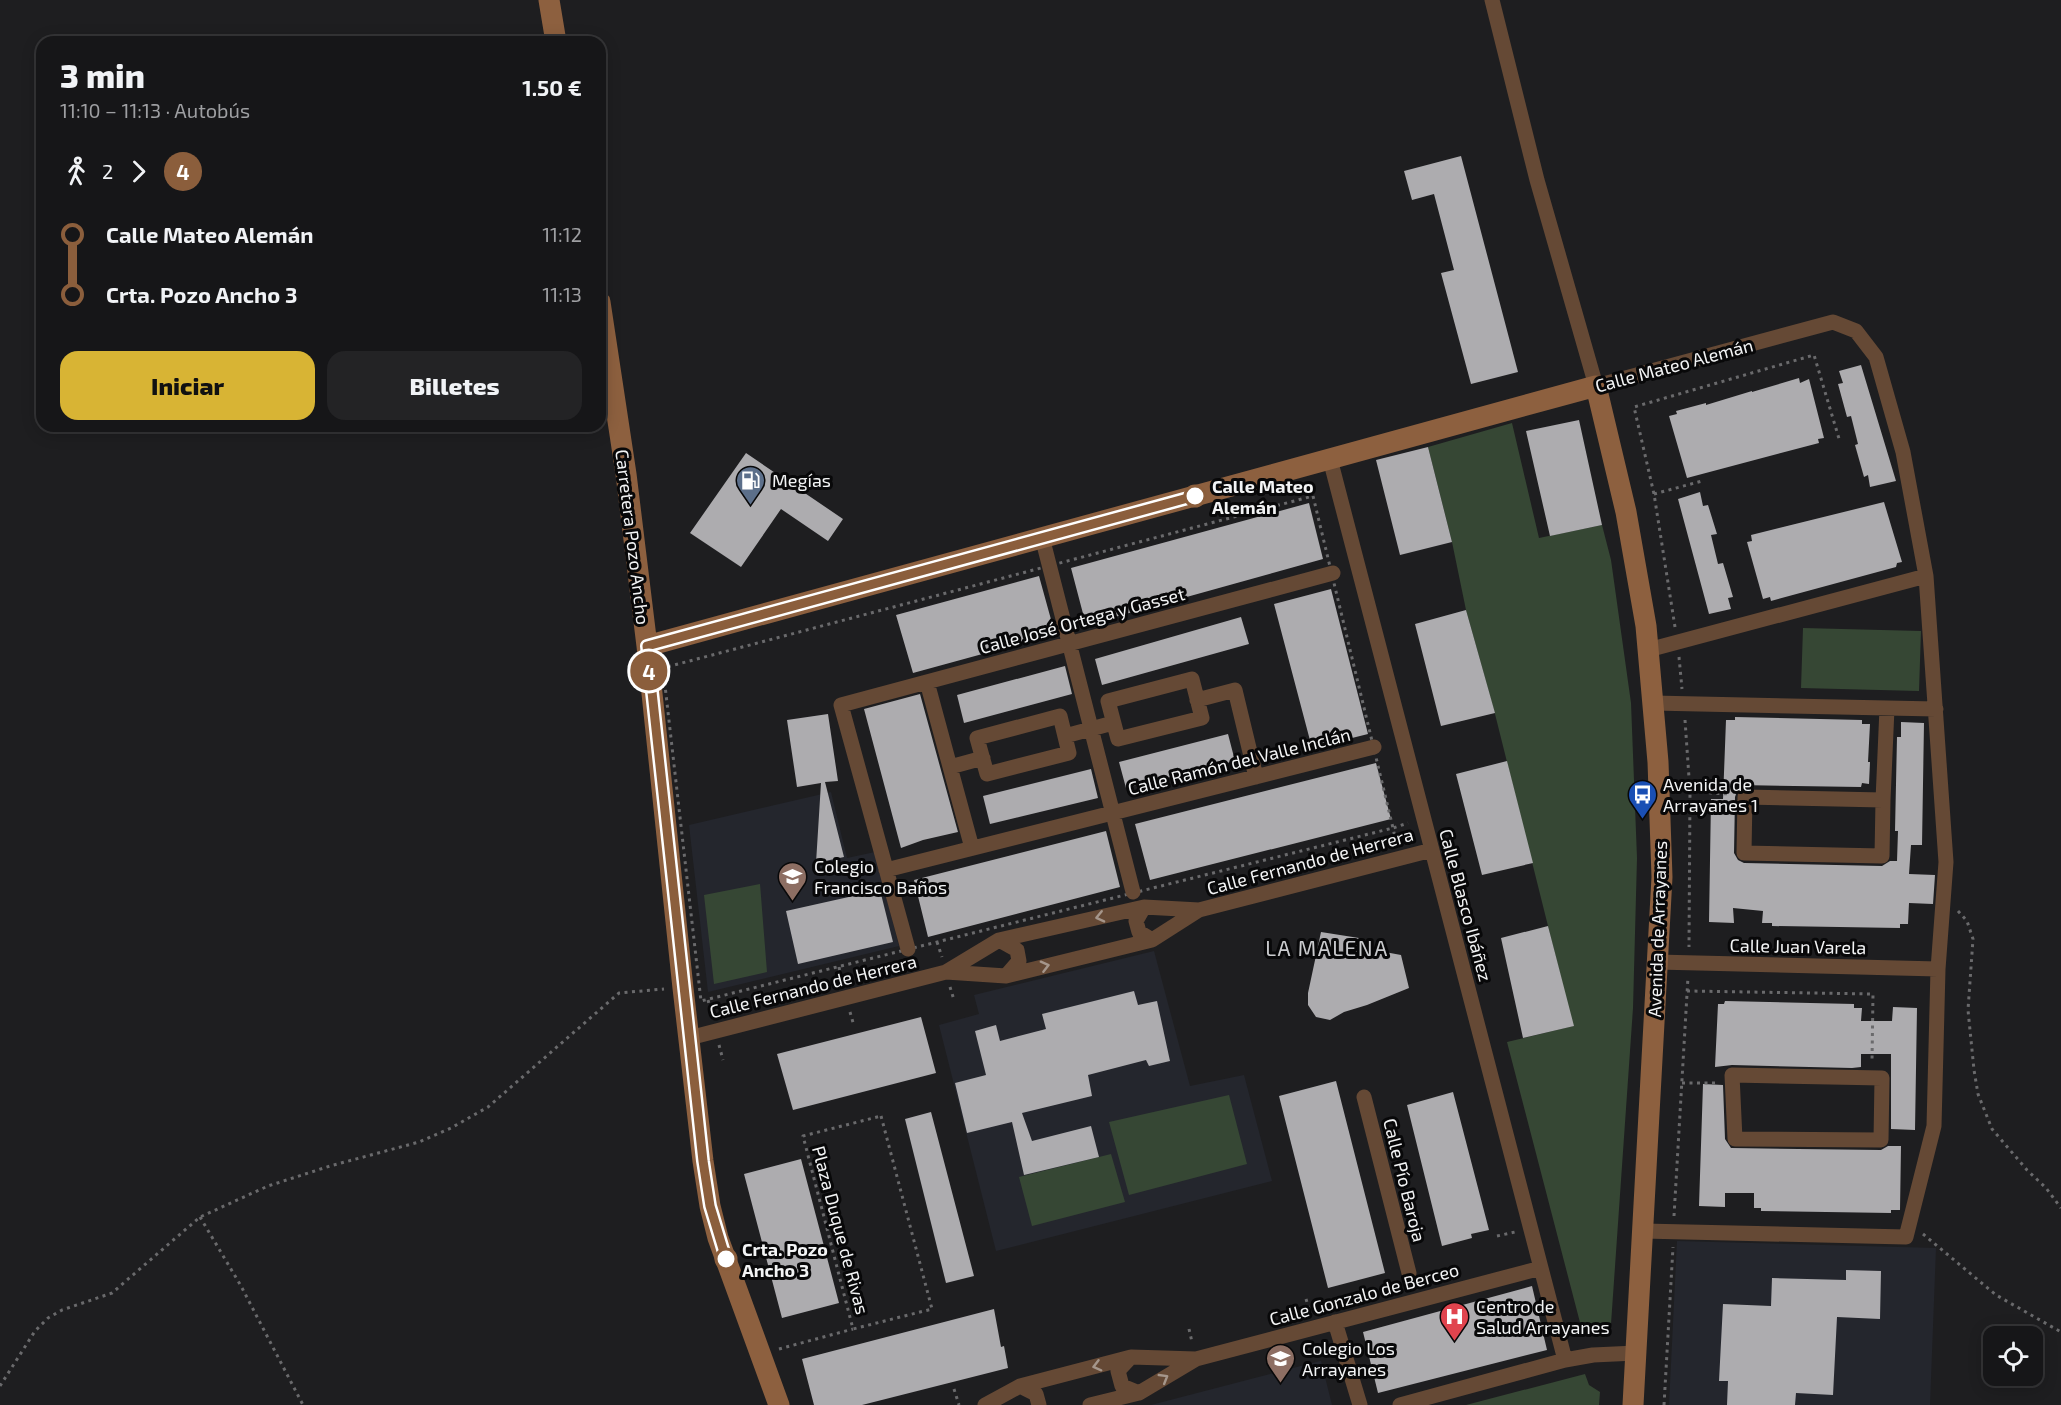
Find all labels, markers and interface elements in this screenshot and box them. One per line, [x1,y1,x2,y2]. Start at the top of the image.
text: 3 min [60,55,145,95]
text: 1.50 € [522,74,582,100]
text: 11:10 – 11:13 · Autobús [60,98,250,122]
icon: walk [60,155,93,188]
icon: forward [122,155,155,188]
text: 2 [102,159,113,183]
text: 4 [176,159,190,184]
text: Calle Mateo Alemán [106,221,314,247]
text: 11:12 [542,222,582,246]
text: Crta. Pozo Ancho 3 [106,281,297,307]
text: 11:13 [542,282,582,306]
street label: Calle Mateo Alemán [1593,333,1755,397]
button: Iniciar [60,351,315,420]
button: Billetes [327,351,582,420]
street label: Carretera Pozo Ancho [611,448,655,626]
fuel station icon: Megías [735,464,767,506]
place label: Megías [772,469,831,491]
place label: Calle Mateo Alemán [1212,475,1314,518]
marker: Calle Mateo Alemán [1184,485,1206,507]
street label: Calle José Ortega y Gasset [977,582,1187,658]
line badge: 4 [630,652,668,690]
text: 4 [642,659,656,684]
street label: Calle Ramón del Valle Inclán [1125,723,1353,799]
place label: Avenida de Arrayanes 1 [1663,773,1758,816]
bus stop icon: Avenida de Arrayanes 1 [1626,778,1658,820]
street label: Calle Fernando de Herrera [1204,823,1416,899]
street label: Calle Blasco Ibáñez [1435,826,1497,984]
street label: Avenida de Arrayanes [1643,840,1671,1018]
place label: Colegio Francisco Baños [814,855,947,898]
school or university icon: Colegio Francisco Baños [777,860,809,902]
one-way arrow [1095,910,1105,923]
street label: Calle Juan Varela [1729,934,1867,958]
district label: LA MALENA [1265,935,1389,960]
street label: Calle Fernando de Herrera [707,950,919,1022]
one-way arrow [1040,961,1050,974]
street label: Calle Pío Baroja [1379,1116,1431,1244]
street label: Plaza Duque de Rivas [808,1143,874,1317]
place label: Crta. Pozo Ancho 3 [742,1238,828,1281]
marker: Crta. Pozo Ancho 3 [715,1248,737,1270]
street label: Calle Gonzalo de Berceo [1267,1258,1461,1330]
place label: Centro de Salud Arrayanes [1476,1295,1610,1338]
hospital icon: Centro de Salud Arrayanes [1439,1300,1471,1342]
map controls [1983,1326,2043,1386]
button: locate [1983,1326,2043,1386]
place label: Colegio Los Arrayanes [1302,1337,1395,1380]
school or university icon: Colegio Los Arrayanes [1265,1342,1297,1384]
one-way arrow [1092,1358,1102,1371]
one-way arrow [1158,1374,1168,1385]

